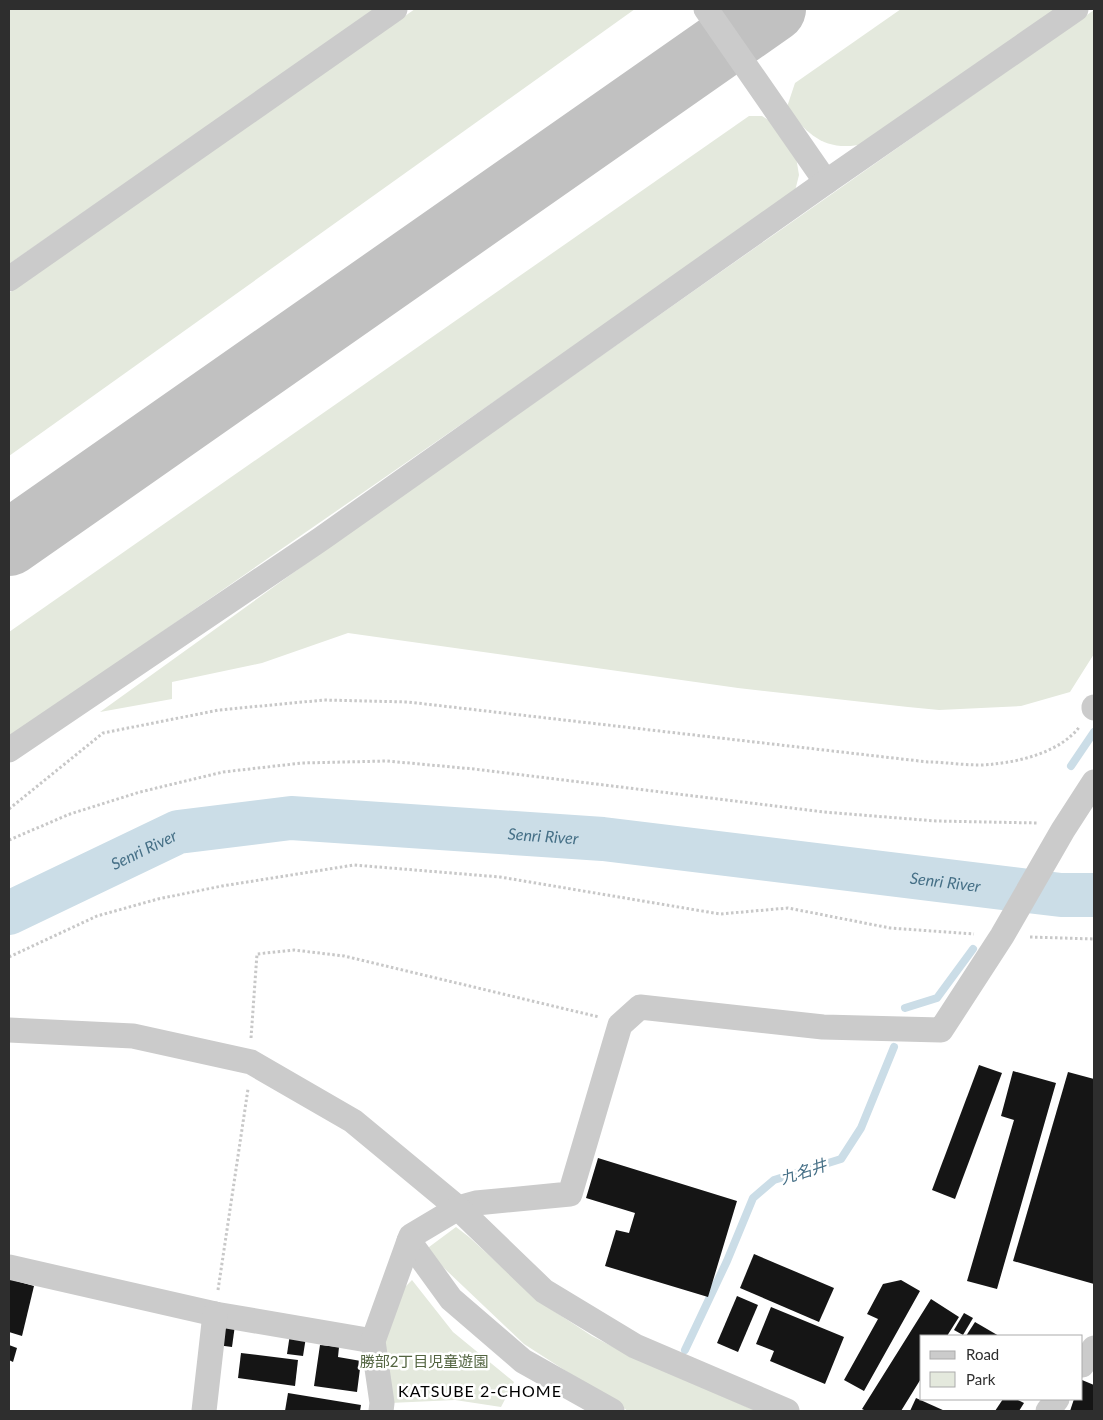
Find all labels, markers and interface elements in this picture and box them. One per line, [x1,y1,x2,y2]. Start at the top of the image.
water label: Senri River [507,823,580,847]
water label: Senri River [107,825,180,872]
water label: Senri River [909,867,982,895]
water label: 九名井 [777,1154,831,1187]
legend [920,1335,1083,1400]
text: Road [966,1345,999,1363]
park label: 勝部2丁目児童遊園 [360,1352,488,1370]
text: Park [966,1370,996,1388]
district label: KATSUBE 2-CHOME [398,1381,562,1400]

